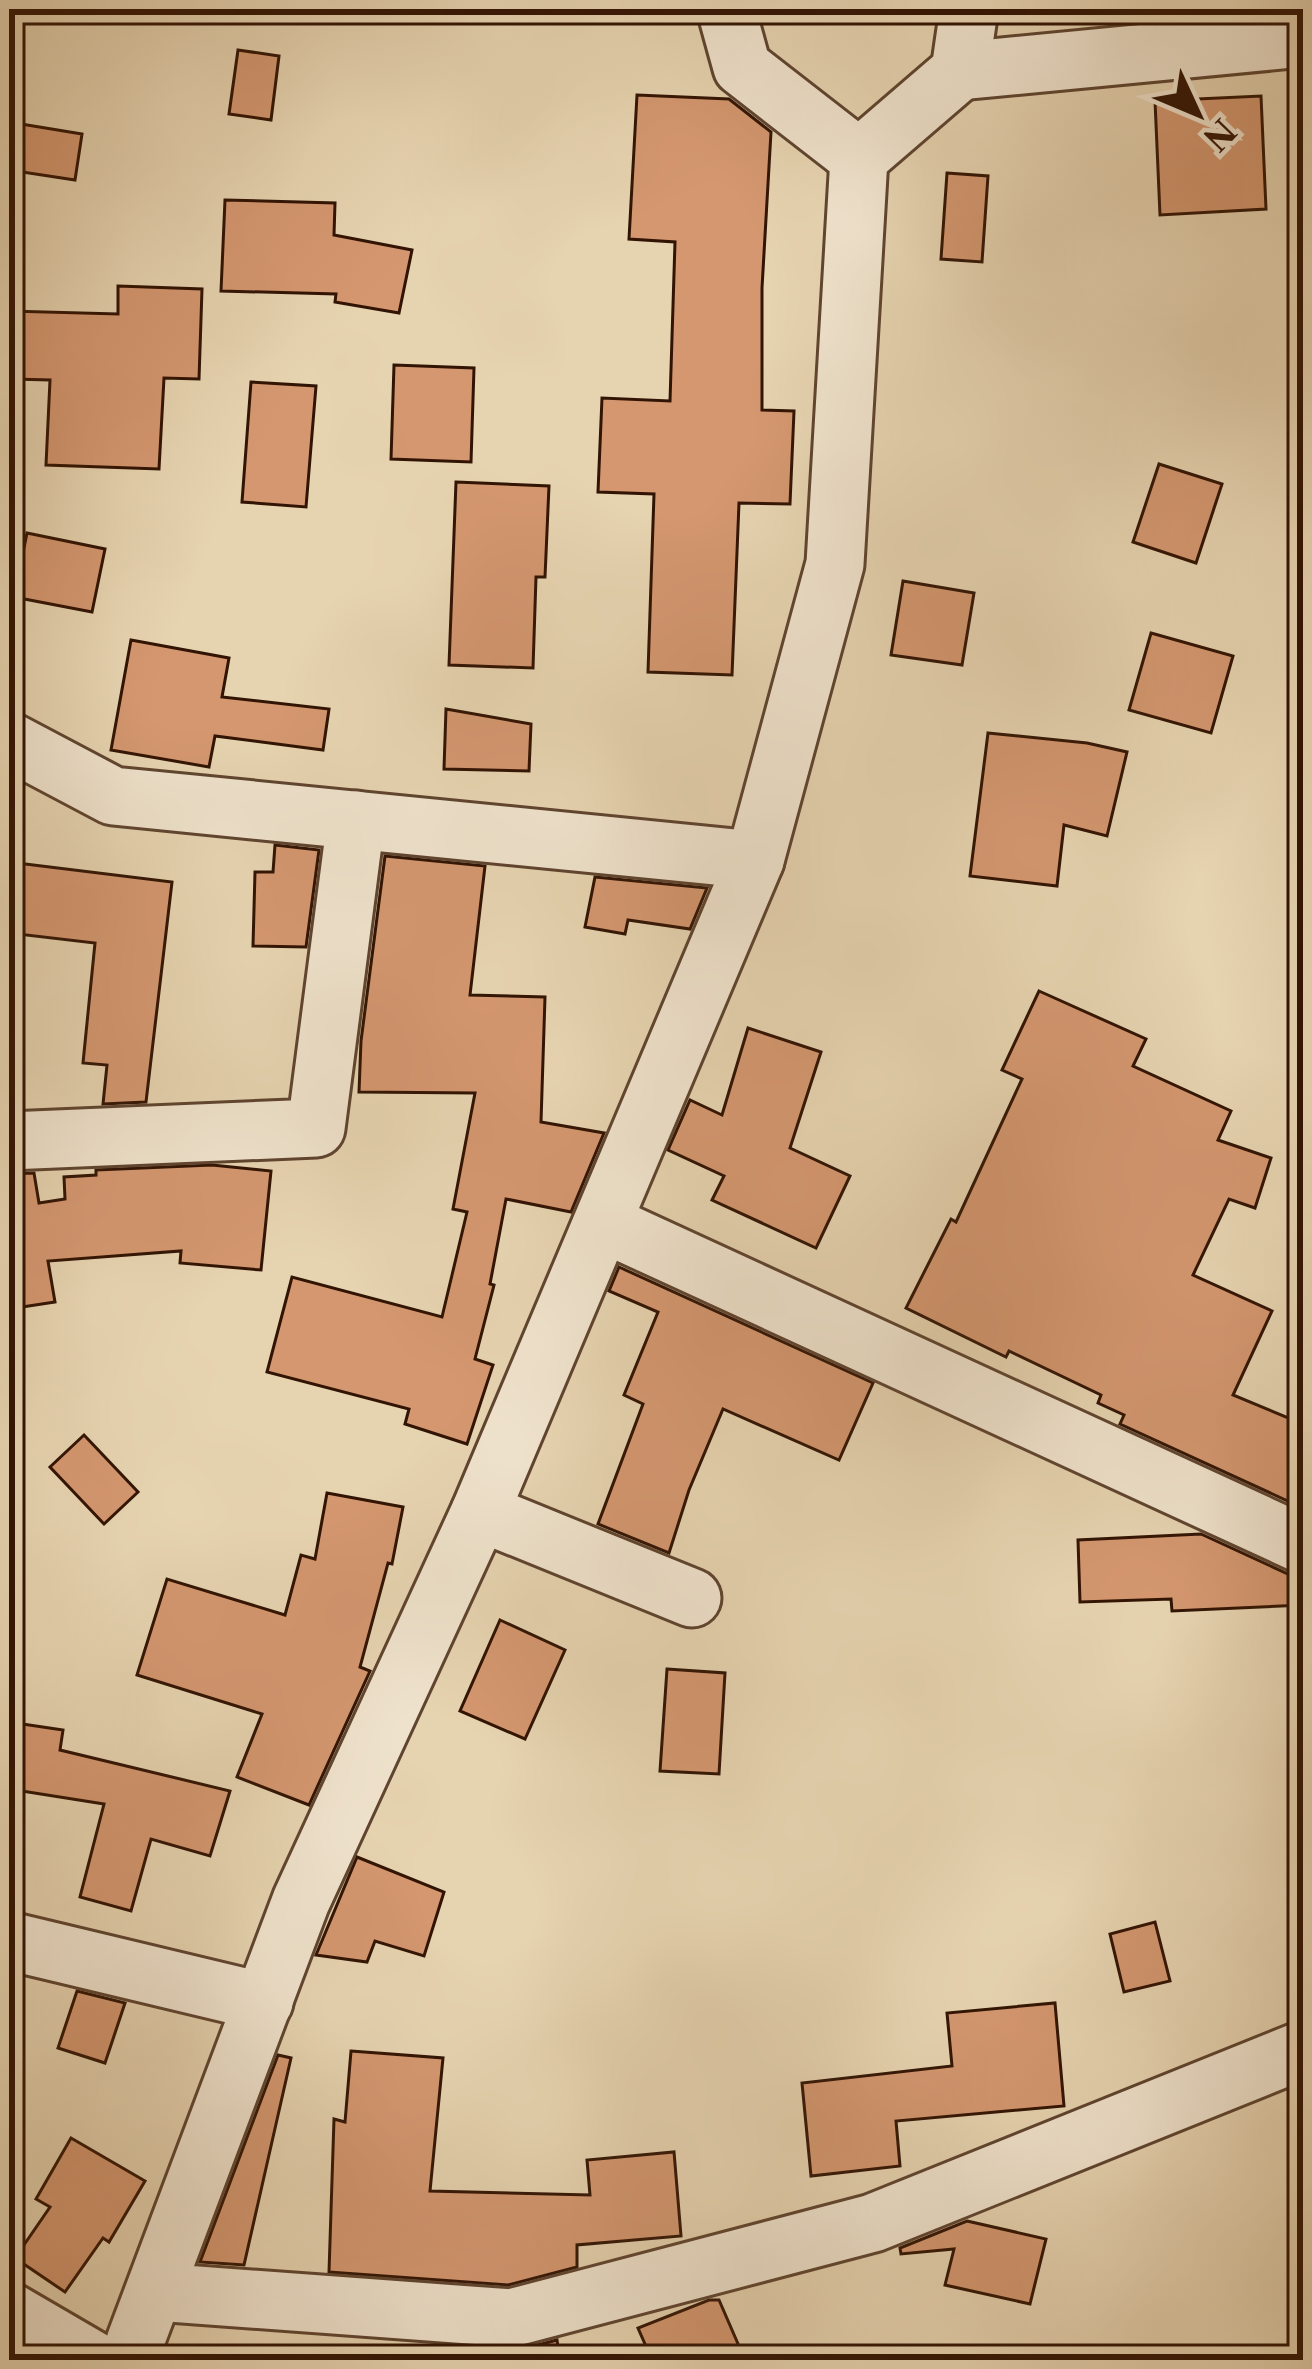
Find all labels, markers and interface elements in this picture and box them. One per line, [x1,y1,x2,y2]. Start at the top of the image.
north arrow [1138,54,1258,174]
text: N [1195,110,1244,159]

